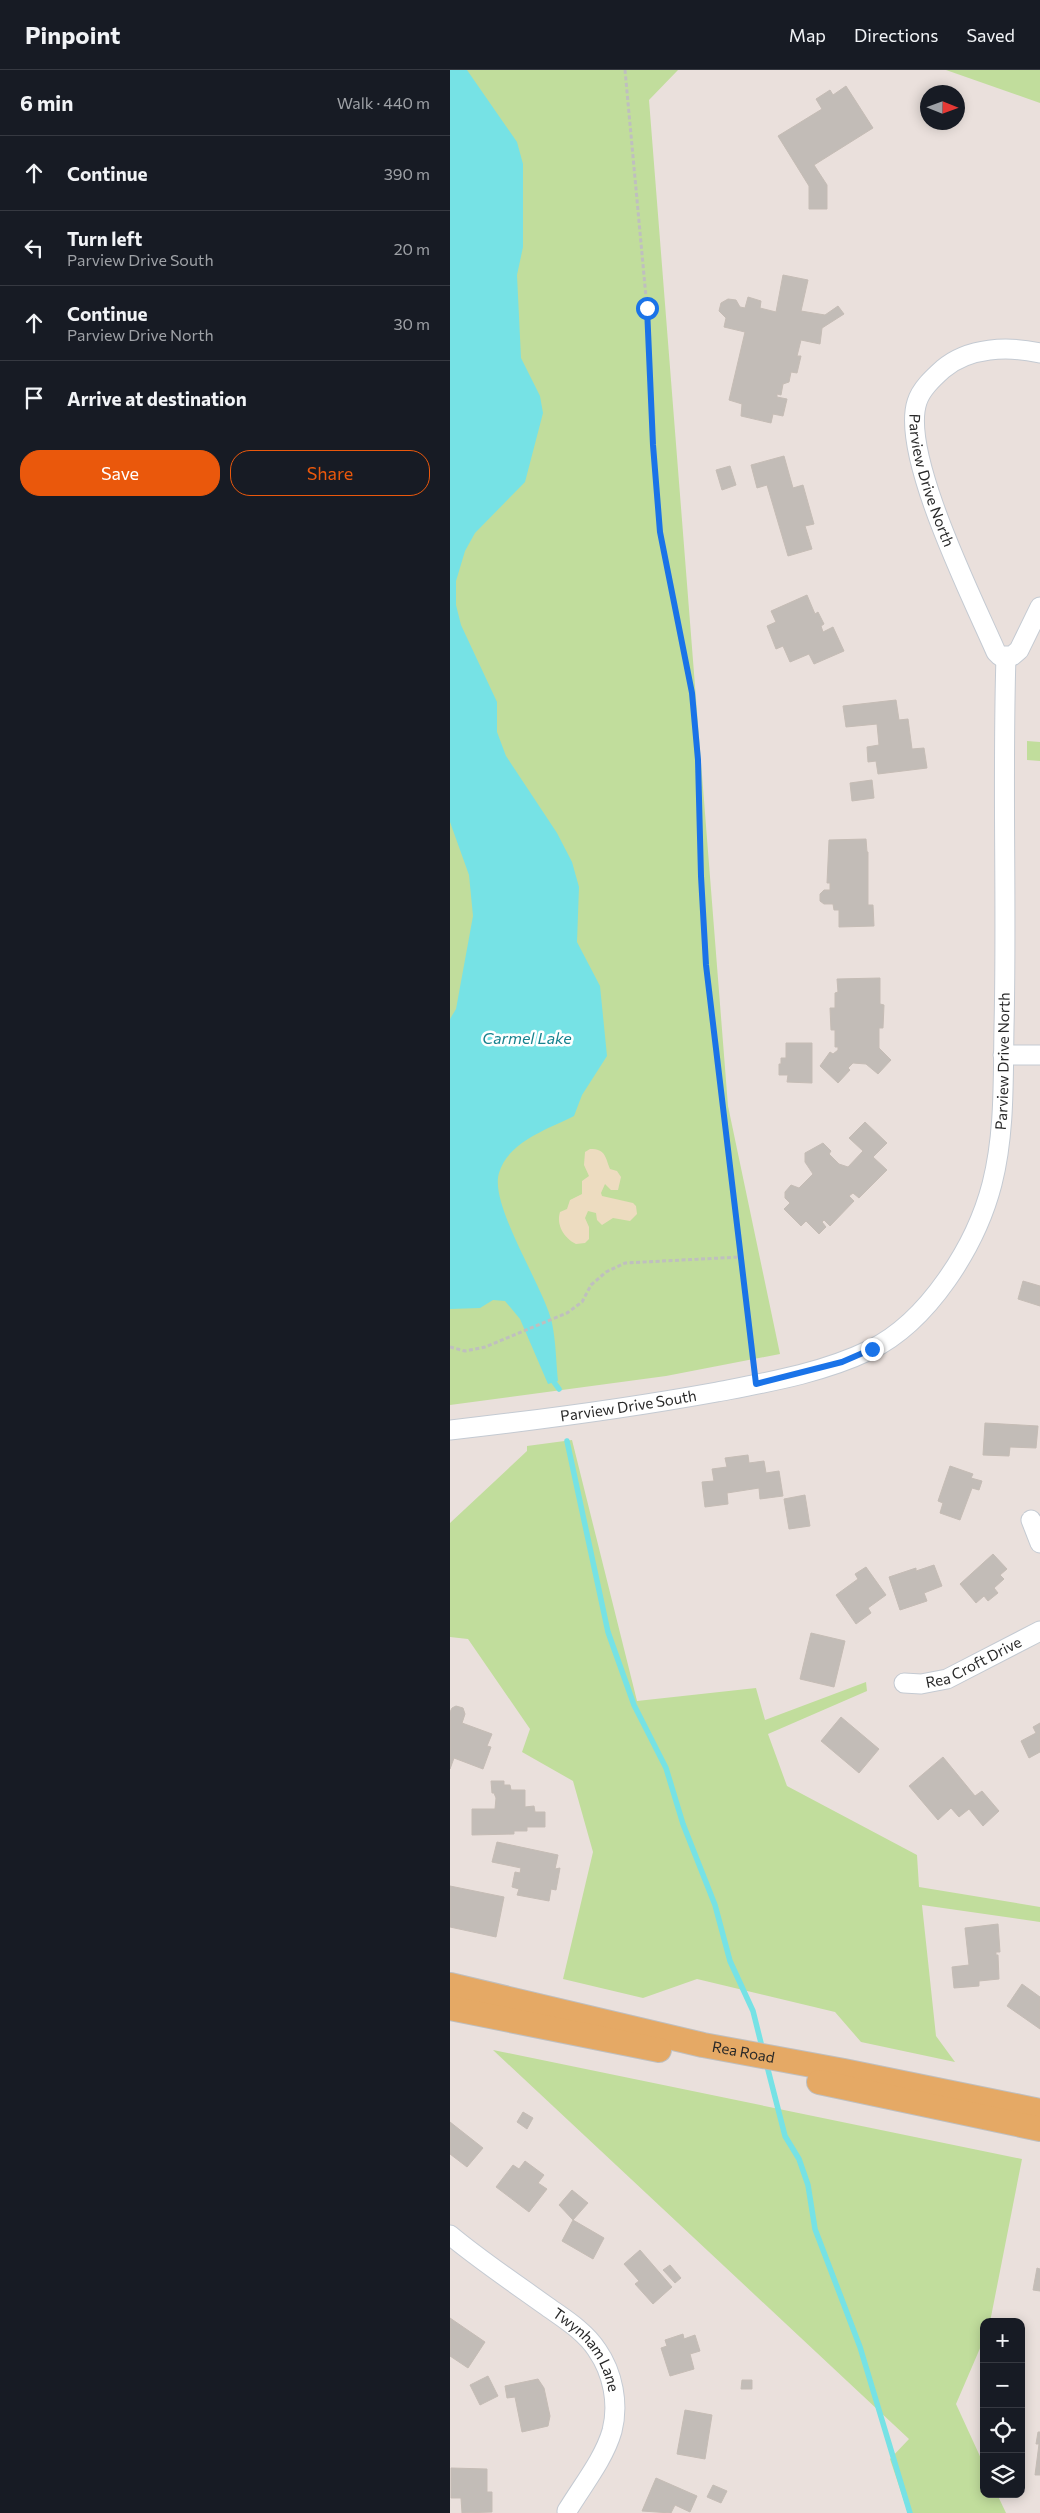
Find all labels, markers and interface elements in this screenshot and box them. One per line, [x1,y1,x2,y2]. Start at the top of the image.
text: Pinpoint [25,20,120,49]
text: Map [789,24,826,46]
text: Directions [854,24,938,46]
text: Saved [966,24,1015,46]
north arrow [920,85,965,130]
text: 6 min [20,90,73,115]
text: Walk · 440 m [337,93,430,112]
icon: ahead [20,159,48,187]
text: Continue [67,162,147,185]
text: 390 m [384,164,430,183]
text: Turn left [67,227,142,250]
icon: left [20,234,48,262]
text: 20 m [394,239,430,258]
text: Parview Drive South [67,250,214,269]
route start [636,297,659,320]
text: Continue [67,302,147,325]
icon: ahead [20,309,48,337]
text: 30 m [393,314,430,333]
text: Parview Drive North [67,325,214,344]
icon: arrive [20,384,48,412]
text: Arrive at destination [67,387,247,410]
street label: Parview Drive North [906,413,959,549]
button: Save [20,450,220,496]
button: Share [230,450,430,496]
street label: Parview Drive North [991,992,1013,1131]
water label: Carmel Lake [482,1028,572,1047]
route end [861,1338,884,1361]
street label: Parview Drive South [559,1386,698,1424]
street label: Rea Croft Drive [924,1632,1024,1691]
street label: Rea Road [711,2037,776,2066]
street label: Twynham Lane [550,2303,623,2393]
map controls [980,2318,1025,2498]
button: + [980,2318,1025,2363]
button: − [980,2363,1025,2408]
button: locate [980,2408,1025,2453]
button: layers [980,2453,1025,2498]

